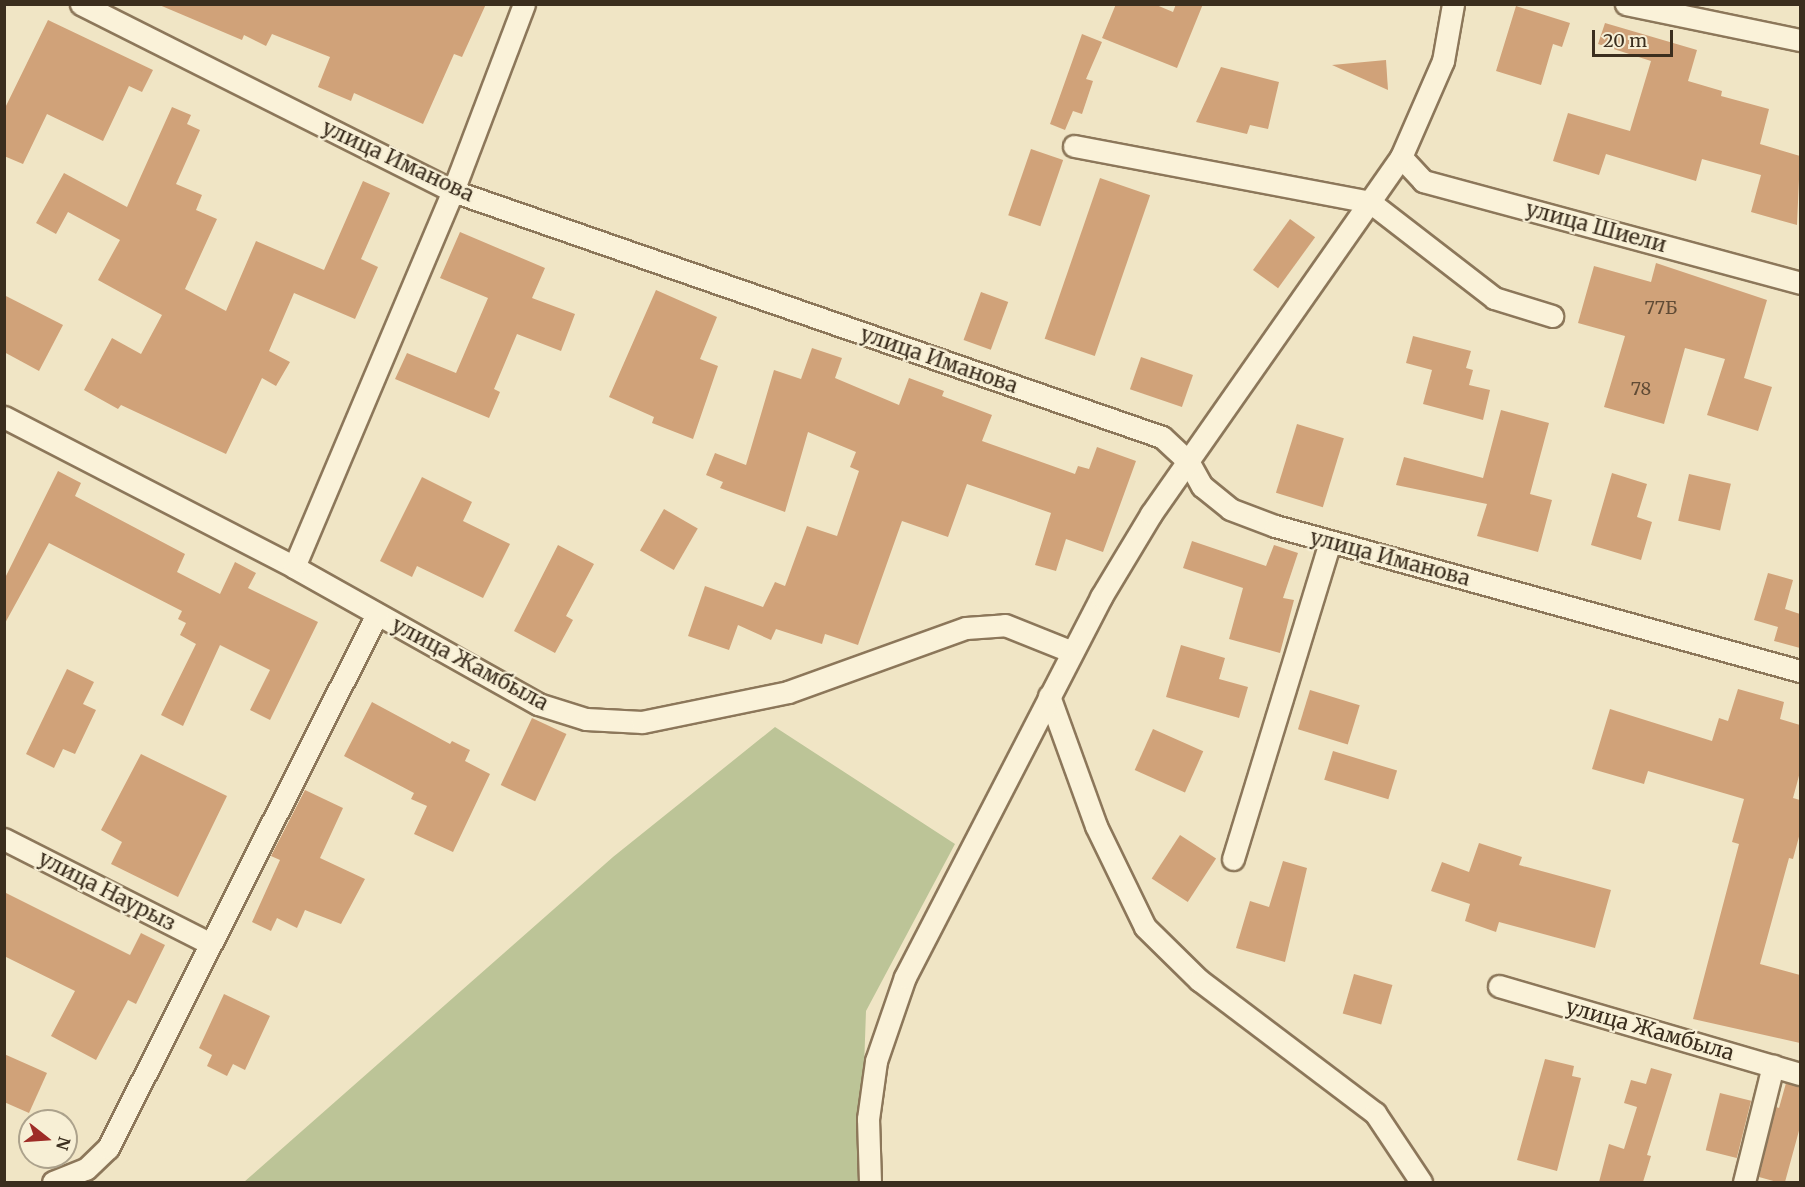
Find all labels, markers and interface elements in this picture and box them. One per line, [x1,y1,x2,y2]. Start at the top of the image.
scale bar [1595,18,1676,56]
text: 20 m [1603,29,1647,52]
street label: улица Иманова [318,115,478,207]
street label: улица Шиели [1523,196,1669,258]
house number: 77Б [1645,297,1677,319]
street label: улица Иманова [857,321,1021,399]
house number: 78 [1631,378,1651,400]
street label: улица Иманова [1307,525,1473,591]
street label: улица Жамбыла [387,612,553,716]
street label: улица Наурыз [34,846,180,936]
street label: улица Жамбыла [1563,994,1737,1066]
north arrow [18,1109,78,1169]
text: N [52,1135,75,1153]

